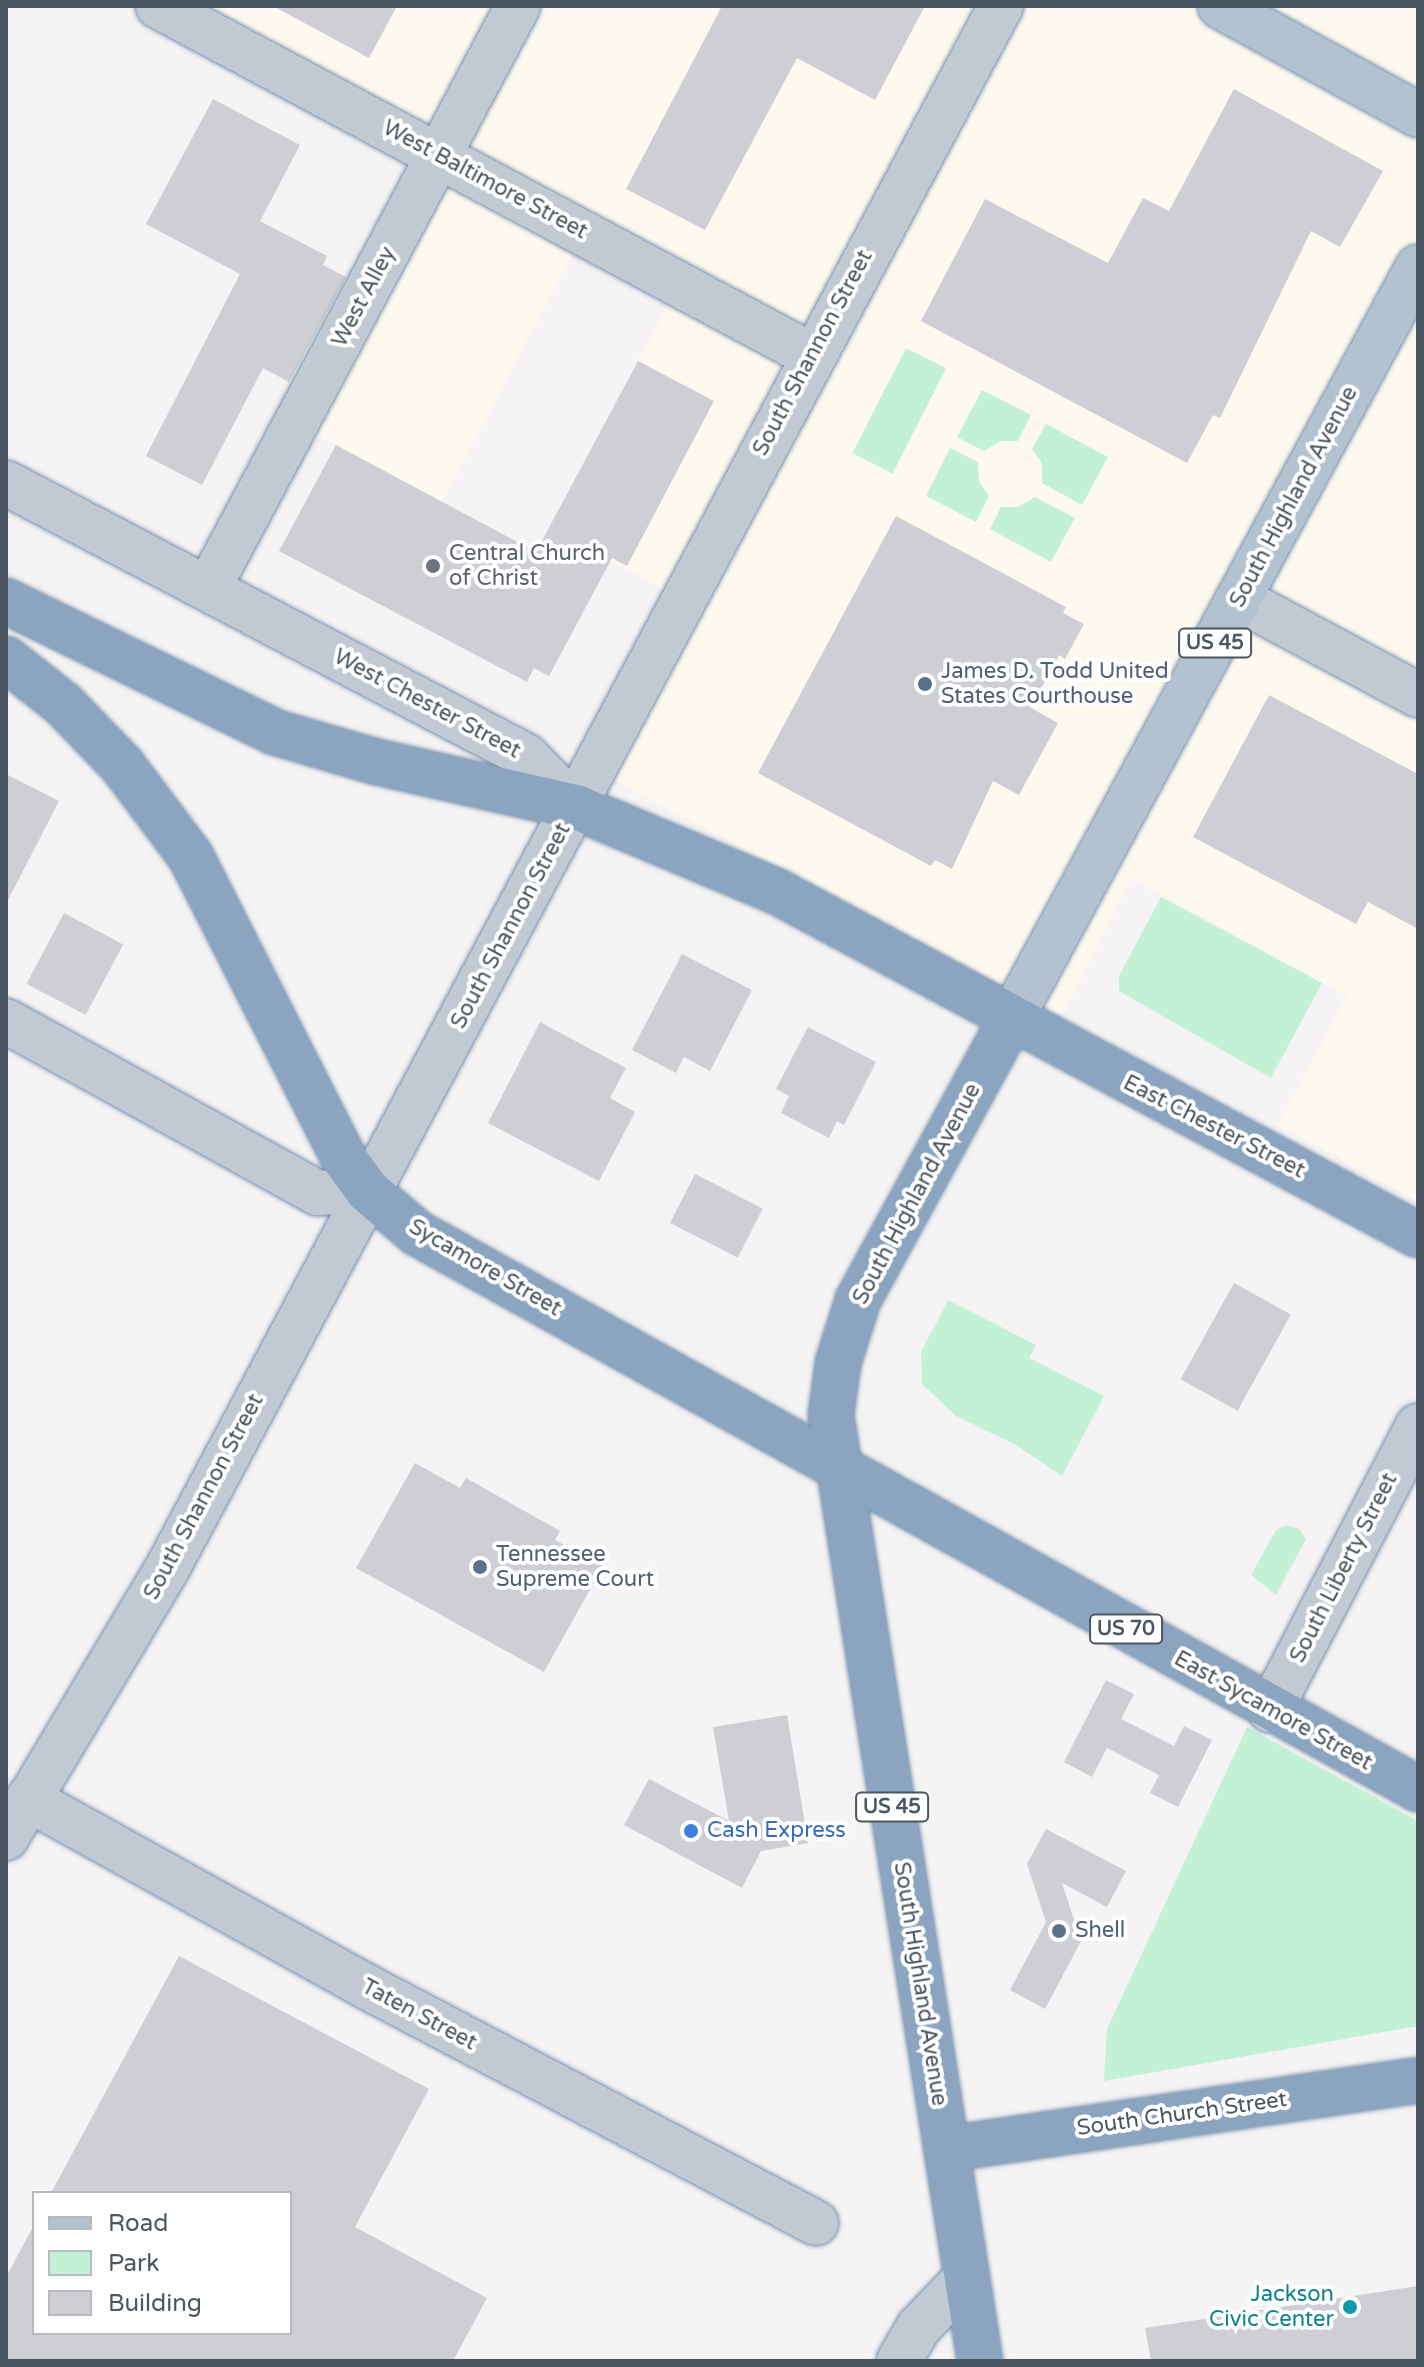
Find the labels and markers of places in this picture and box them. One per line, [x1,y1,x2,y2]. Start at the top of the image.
place label: Central Church of Christ [449,540,605,592]
marker: Central Church of Christ [424,557,442,575]
place label: James D. Todd United States Courthouse [941,658,1169,710]
marker: James D. Todd United States Courthouse [916,675,934,693]
place label: Tennessee Supreme Court [496,1541,654,1592]
marker: Tennessee Supreme Court [471,1558,489,1576]
place label: Cash Express [707,1818,846,1844]
marker: Cash Express [682,1822,700,1840]
place label: Shell [1075,1918,1125,1944]
marker: Shell [1050,1922,1068,1940]
place label: Jackson Civic Center [1209,2281,1334,2332]
marker: Jackson Civic Center [1341,2298,1359,2316]

